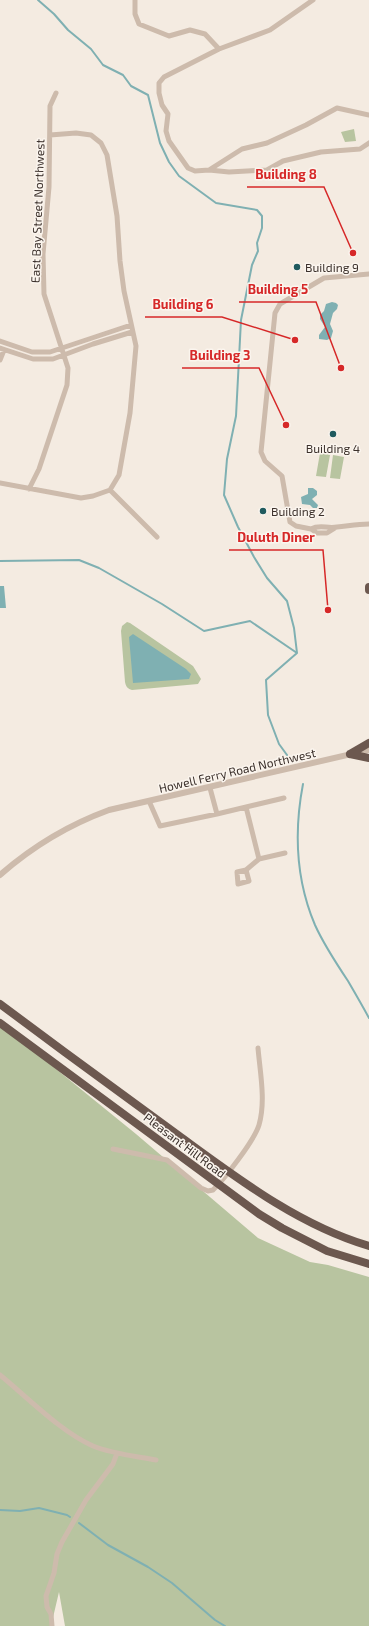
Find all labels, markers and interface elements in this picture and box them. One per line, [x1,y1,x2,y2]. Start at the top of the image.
street label: East Bay Street Northwest [27,138,47,283]
callout: Building 8 [247,162,324,187]
text: Building 8 [255,166,317,182]
place label: Building 9 [305,260,359,274]
marker: Building 9 [292,262,302,272]
callout: Building 5 [239,277,316,302]
text: Building 5 [248,281,308,297]
callout: Building 6 [145,292,222,317]
text: Building 6 [152,296,214,312]
callout: Building 3 [182,343,259,368]
text: Building 3 [190,347,250,363]
marker: Building 4 [328,429,338,439]
place label: Building 4 [306,441,360,455]
place label: Building 2 [271,504,325,518]
marker: Building 2 [258,506,268,516]
callout: Duluth Diner [229,525,323,550]
text: Duluth Diner [237,529,315,545]
street label: Howell Ferry Road Northwest [157,745,317,795]
street label: Pleasant Hill Road [141,1110,229,1180]

